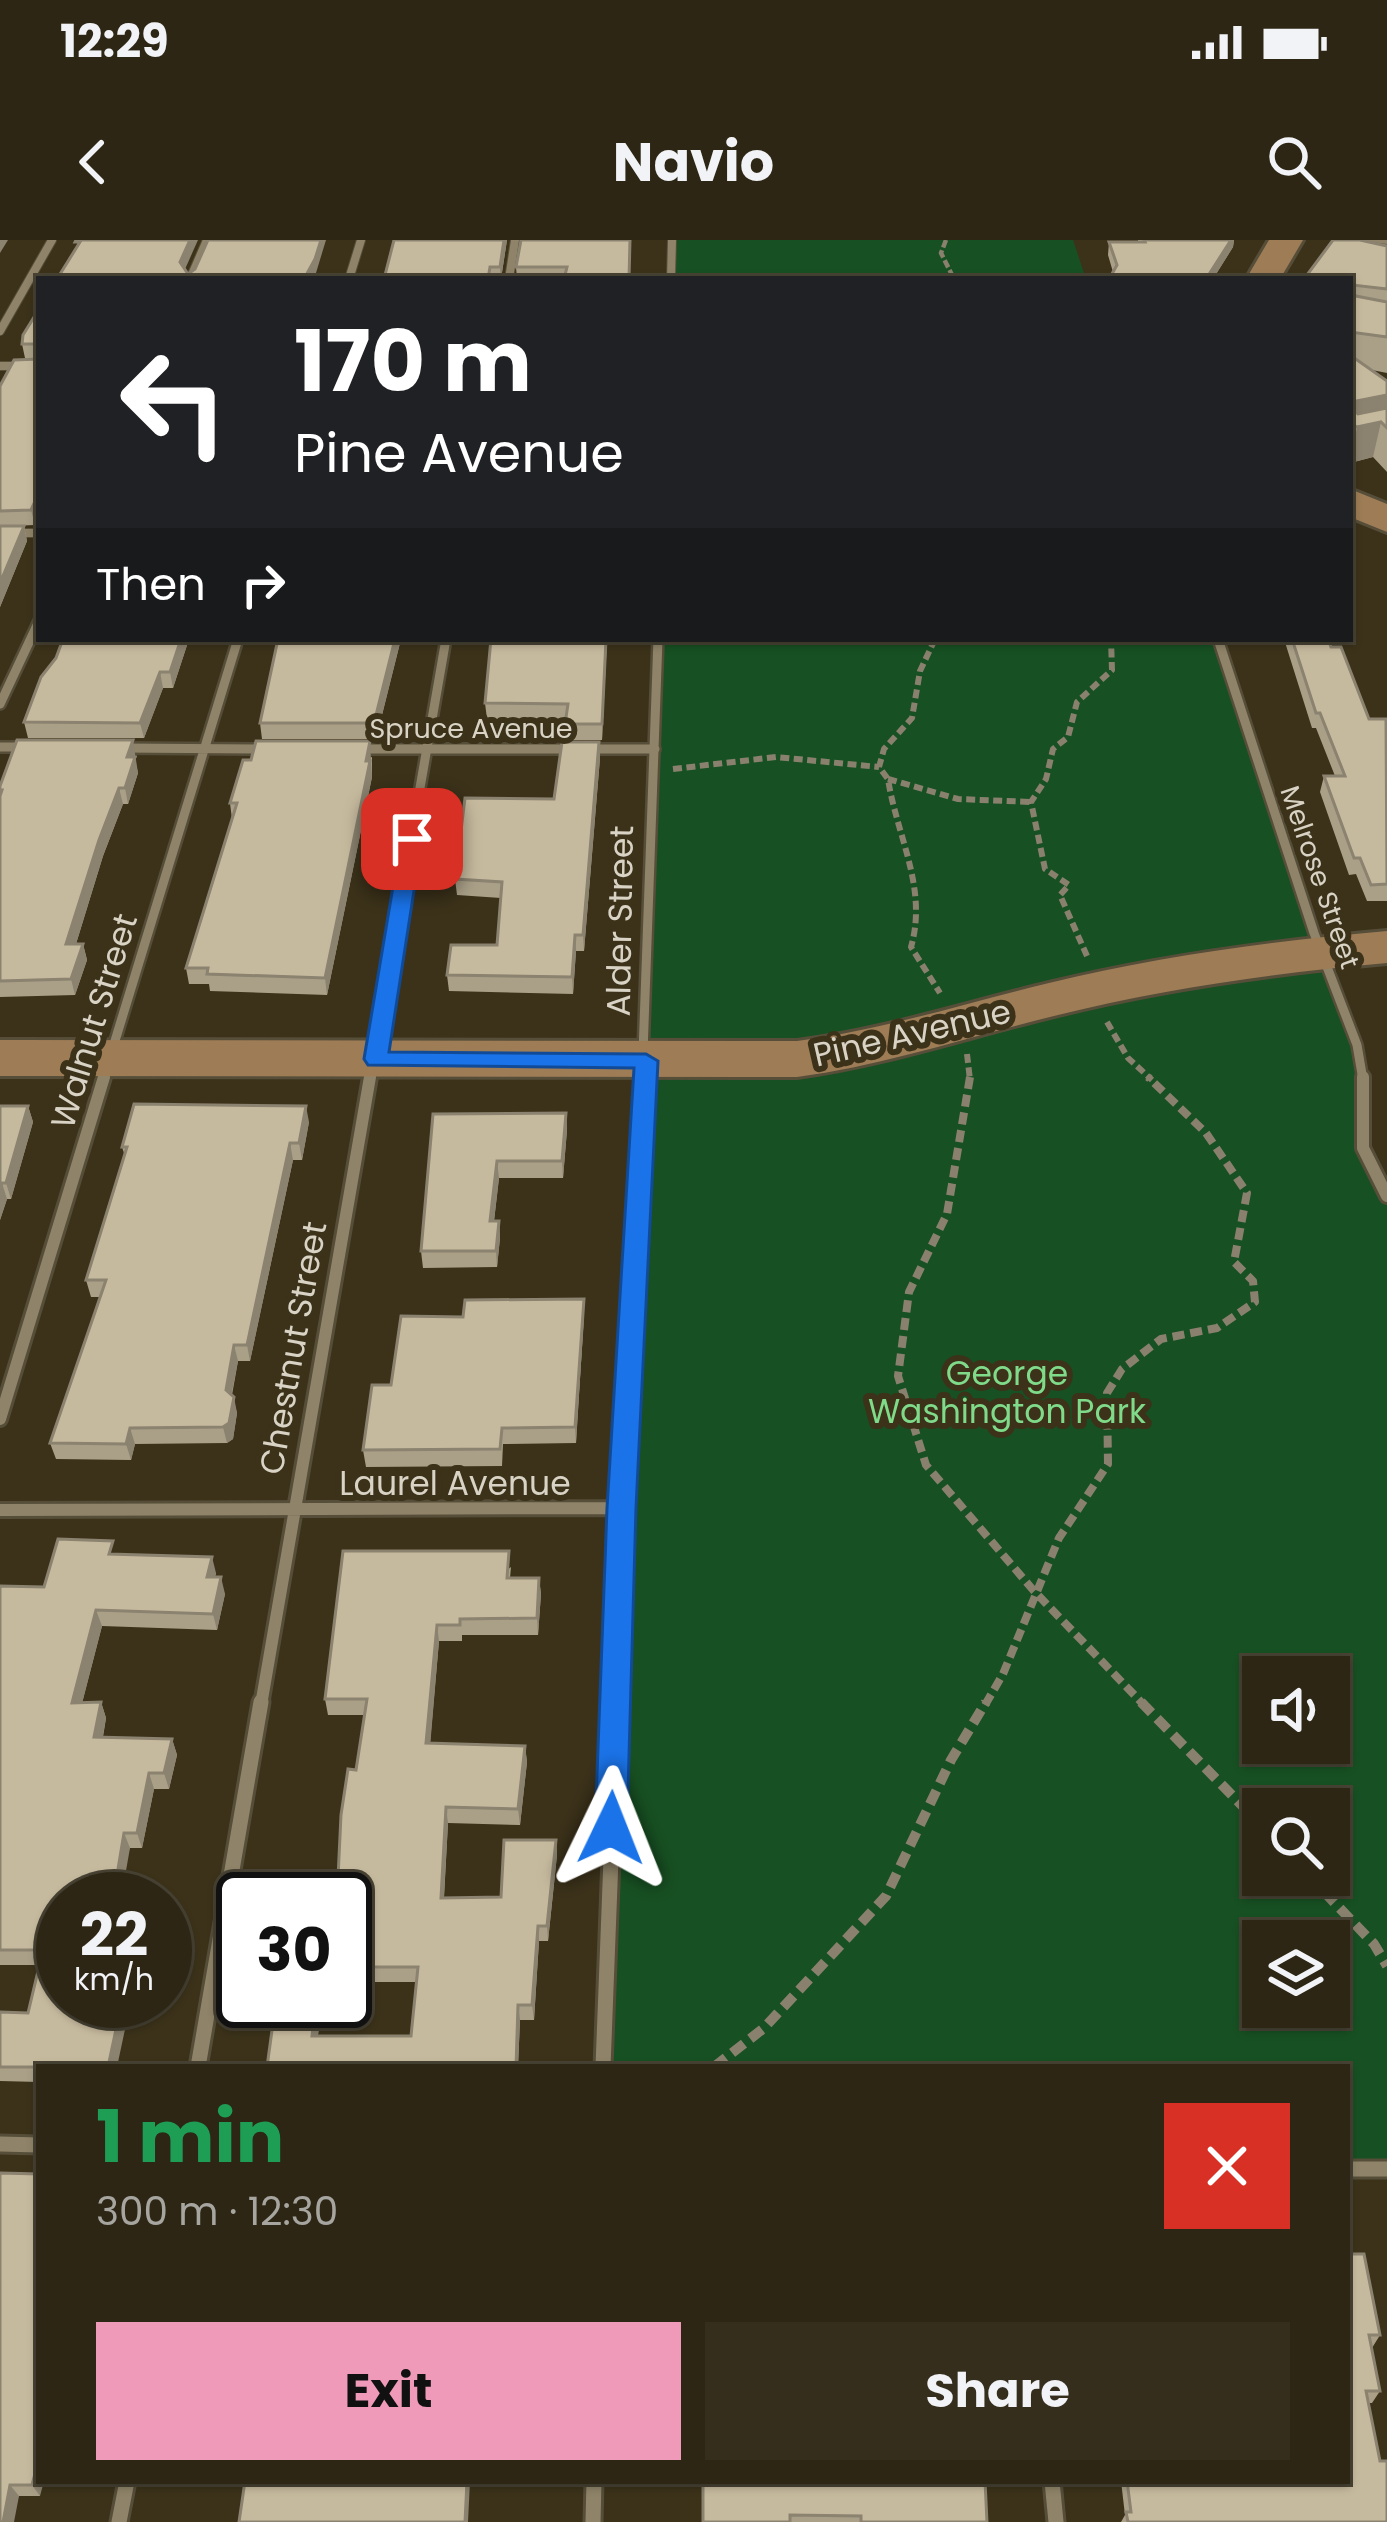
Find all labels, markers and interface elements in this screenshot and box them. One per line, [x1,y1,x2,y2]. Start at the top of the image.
text: 12:29 [60,10,169,73]
text: Navio [613,124,774,200]
icon: back [60,129,126,195]
icon: search [1261,129,1327,195]
text: 170 m [294,303,532,420]
icon: left [96,324,252,480]
text: Pine Avenue [294,415,624,491]
icon: right [230,552,296,618]
text: Then [96,553,206,616]
street label: Spruce Avenue [369,710,573,747]
street label: Melrose Street [1271,781,1369,973]
pin [361,788,463,890]
icon: arrive [379,806,445,872]
street label: Alder Street [595,825,645,1017]
street label: Walnut Street [39,908,149,1134]
street label: Pine Avenue [809,987,1015,1079]
street label: Chestnut Street [248,1218,338,1478]
park label: George Washington Park [868,1350,1146,1435]
street label: Laurel Avenue [339,1460,571,1507]
map controls [1242,1656,1350,2028]
button: sound [1242,1656,1350,1764]
position arrow [548,1765,674,1891]
button: search [1242,1788,1350,1896]
speed limit sign: 30 [216,1872,372,2028]
text: 22 [80,1893,148,1977]
button: layers [1242,1920,1350,2028]
text: km/h [74,1958,154,2001]
text: 1 min [96,2086,284,2187]
button: close [1164,2103,1290,2229]
text: 300 m · 12:30 [96,2184,338,2239]
button: Exit [96,2322,681,2460]
button: Share [705,2322,1290,2460]

